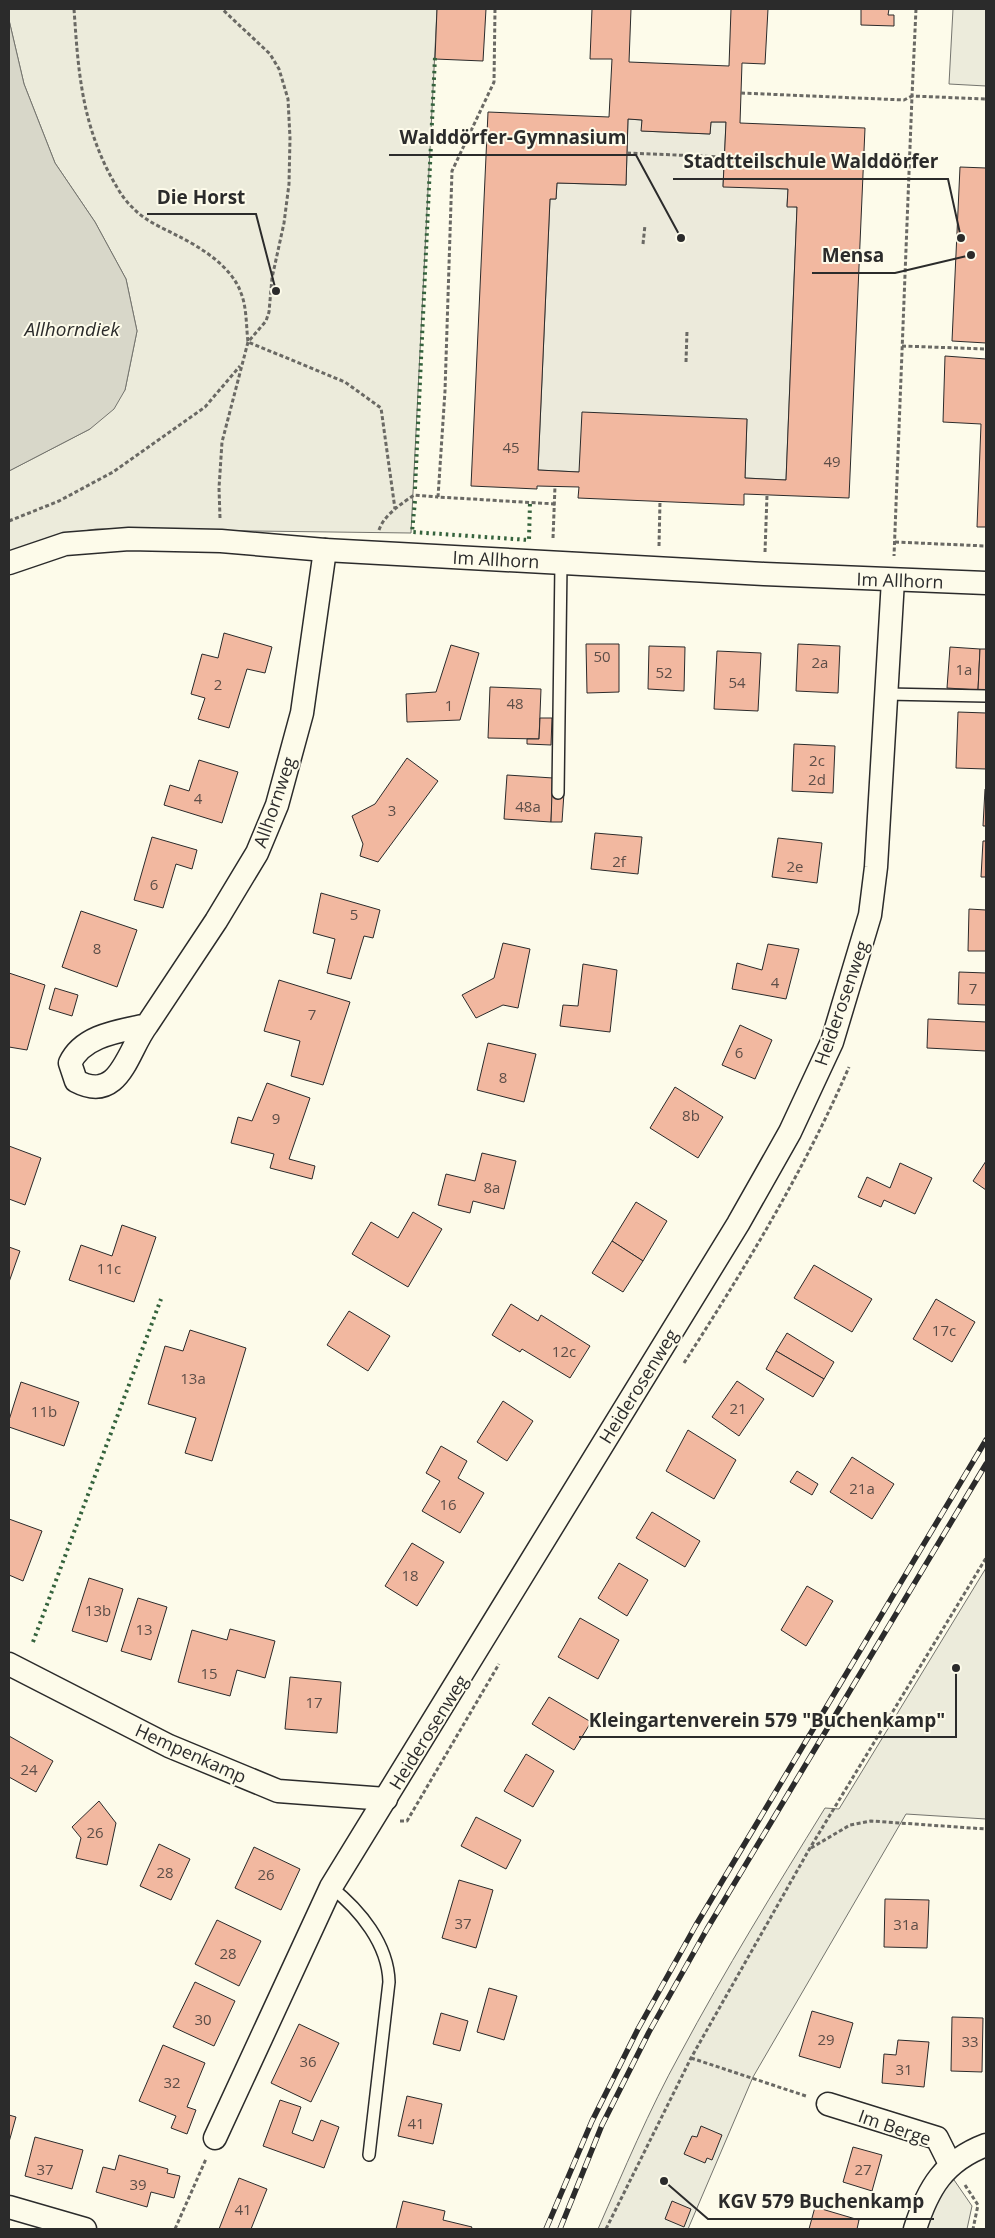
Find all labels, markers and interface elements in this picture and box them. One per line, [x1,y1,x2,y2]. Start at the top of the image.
callout: Walddörfer-Gymnasium [389,121,636,155]
text: Walddörfer-Gymnasium [400,124,626,150]
callout: Stadtteilschule Walddörfer [673,145,948,179]
text: Stadtteilschule Walddörfer [684,148,939,174]
callout: Die Horst [147,180,256,214]
text: Die Horst [157,184,245,210]
callout: Mensa [812,239,895,273]
text: Mensa [822,242,884,268]
water label: Allhorndiek [23,316,120,342]
house number: 45 [502,437,520,457]
house number: 49 [823,451,841,471]
street label: Im Allhorn [452,545,540,573]
street label: Im Allhorn [856,566,944,594]
house number: 50 [593,646,611,666]
house number: 2a [812,652,828,672]
house number: 1a [956,659,972,679]
house number: 52 [655,662,673,682]
house number: 54 [728,672,746,692]
house number: 2 [214,674,222,694]
house number: 48 [506,693,524,713]
house number: 1 [445,695,453,715]
house number: 2c [809,750,825,770]
street label: Allhornweg [247,753,301,851]
house number: 2d [808,769,826,789]
house number: 4 [194,788,203,808]
house number: 48a [515,796,541,816]
house number: 3 [388,800,396,820]
house number: 2f [612,851,627,871]
house number: 2e [787,856,804,876]
house number: 6 [150,874,158,894]
house number: 5 [350,904,358,924]
street label: Heiderosenweg [808,937,874,1069]
house number: 8 [93,938,101,958]
house number: 4 [771,972,780,992]
house number: 7 [969,978,977,998]
house number: 7 [308,1004,316,1024]
house number: 6 [735,1042,743,1062]
house number: 8 [499,1067,507,1087]
house number: 8b [682,1105,700,1125]
house number: 9 [272,1108,280,1128]
house number: 8a [484,1177,500,1197]
house number: 11c [97,1258,121,1278]
house number: 17c [932,1320,956,1340]
street label: Heiderosenweg [593,1324,683,1448]
house number: 12c [552,1341,576,1361]
house number: 13a [180,1368,206,1388]
house number: 21 [729,1398,747,1418]
house number: 11b [31,1401,57,1421]
house number: 21a [849,1478,875,1498]
house number: 16 [439,1494,457,1514]
house number: 18 [401,1565,419,1585]
house number: 13b [85,1600,111,1620]
house number: 13 [135,1619,153,1639]
house number: 15 [200,1663,218,1683]
street label: Heiderosenweg [383,1670,473,1794]
house number: 17 [305,1692,323,1712]
callout: Kleingartenverein 579 "Buchenkamp" [579,1703,956,1737]
text: Kleingartenverein 579 "Buchenkamp" [589,1707,945,1733]
street label: Hempenkamp [132,1718,250,1788]
house number: 24 [20,1759,38,1779]
house number: 26 [86,1822,104,1842]
house number: 28 [156,1862,174,1882]
house number: 26 [257,1864,275,1884]
house number: 37 [454,1913,472,1933]
house number: 31a [893,1914,919,1934]
house number: 28 [219,1943,237,1963]
house number: 30 [194,2009,212,2029]
house number: 29 [817,2029,835,2049]
house number: 33 [961,2031,979,2051]
house number: 36 [299,2051,317,2071]
house number: 31 [895,2059,913,2079]
house number: 32 [163,2072,181,2092]
street label: Im Berge [855,2103,935,2151]
house number: 41 [407,2113,425,2133]
house number: 37 [36,2159,54,2179]
house number: 27 [854,2159,872,2179]
house number: 39 [129,2174,147,2194]
callout: KGV 579 Buchenkamp [708,2185,934,2219]
text: KGV 579 Buchenkamp [718,2188,924,2214]
house number: 41 [234,2199,252,2219]

